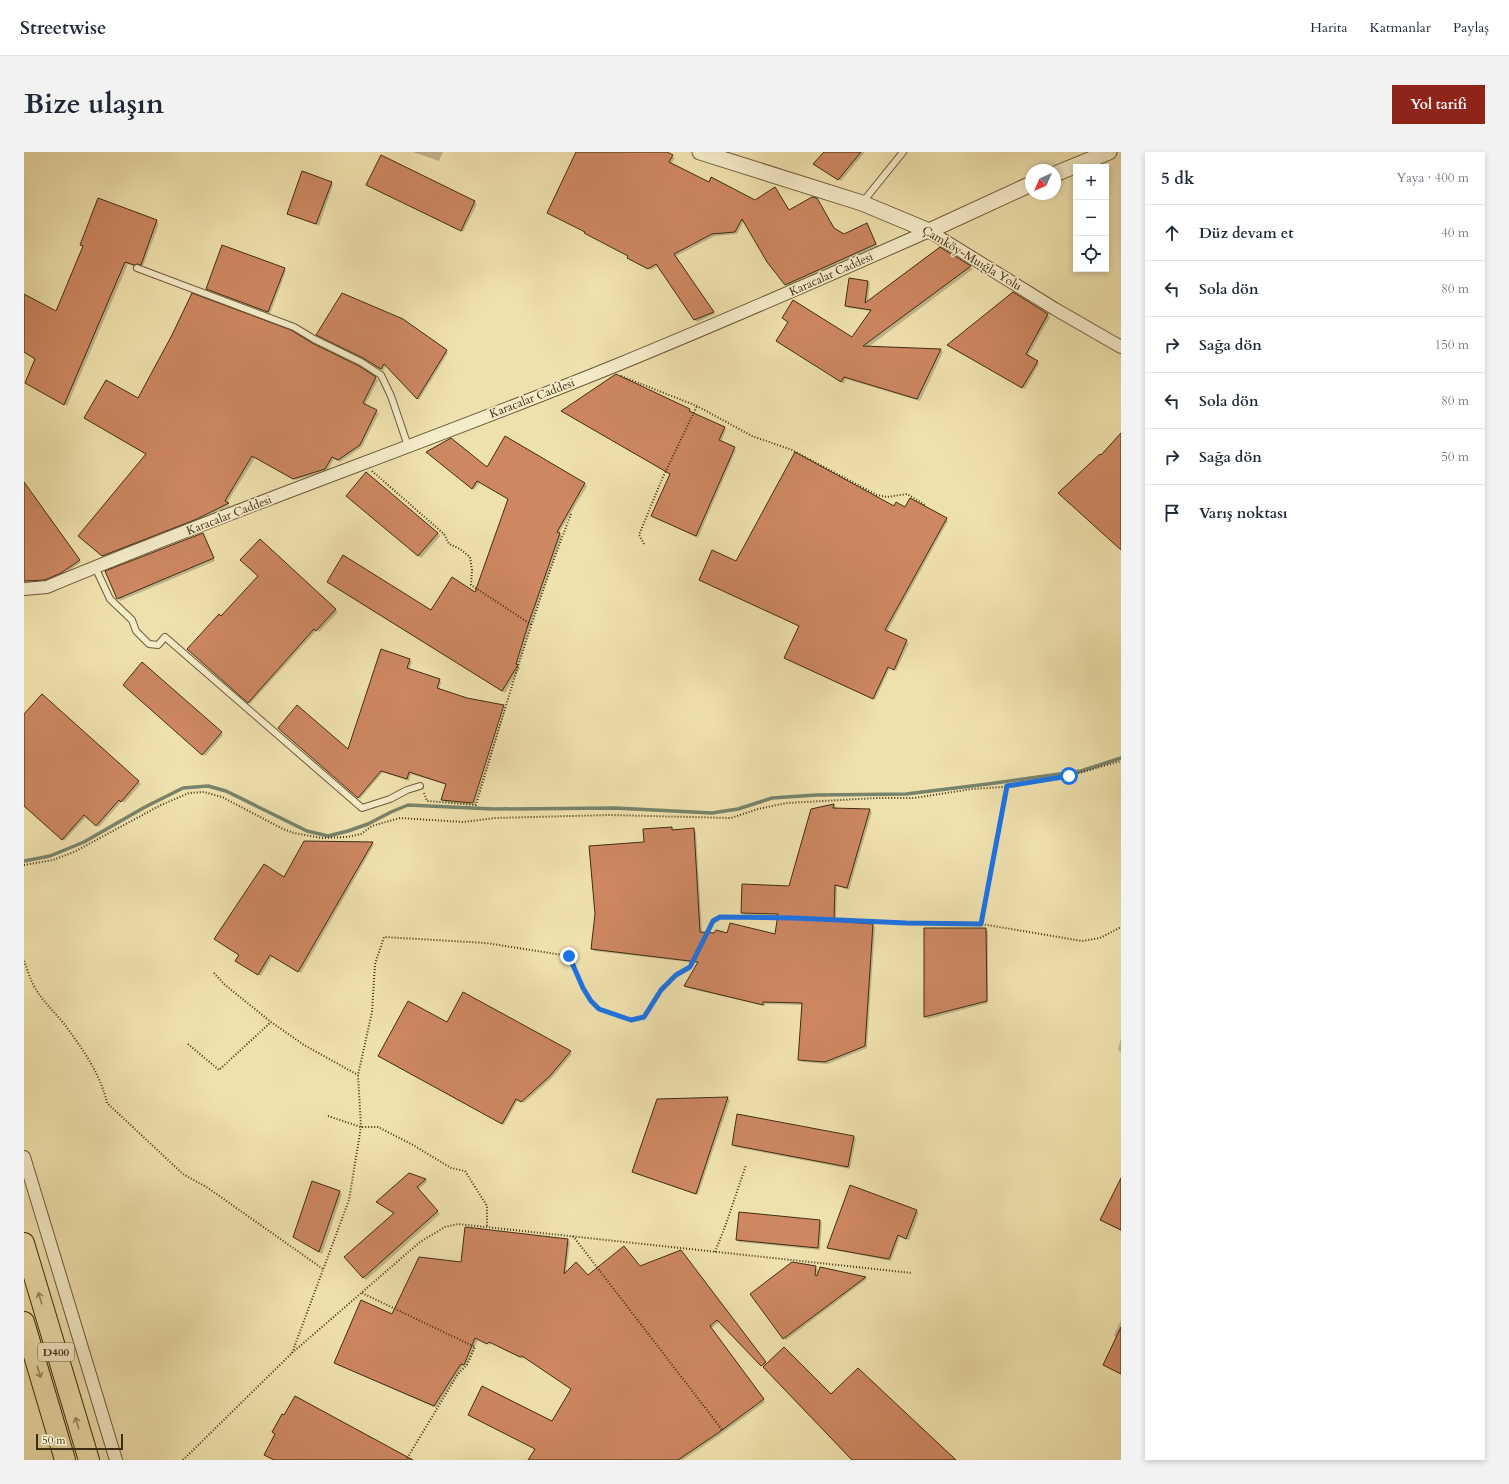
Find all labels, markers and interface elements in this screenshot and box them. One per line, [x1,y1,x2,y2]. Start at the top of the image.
text: Streetwise [20,15,107,41]
text: Harita [1310,18,1348,37]
text: Katmanlar [1370,18,1431,37]
text: Paylaş [1453,18,1489,37]
text: Bize ulaşın [24,85,164,123]
button: Yol tarifi [1392,85,1485,124]
north arrow [1025,164,1061,200]
map controls [1073,164,1109,272]
button: + [1073,164,1109,200]
text: 5 dk [1161,167,1195,190]
text: Yaya · 400 m [1396,169,1469,187]
button: − [1073,200,1109,236]
street label: Çamköy-Muığla Yolu [919,222,1025,294]
icon: ahead [1161,222,1183,244]
text: Düz devam et [1199,223,1294,243]
text: 40 m [1441,224,1469,242]
button: locate [1073,236,1109,272]
street label: Karacalar Caddesi [787,248,876,300]
icon: left [1161,278,1183,300]
text: Sola dön [1199,279,1259,299]
text: 80 m [1441,280,1469,298]
icon: right [1161,334,1183,356]
text: Sağa dön [1199,335,1262,355]
text: 150 m [1435,336,1469,354]
street label: Karacalar Caddesi [487,374,578,422]
icon: left [1161,390,1183,412]
text: Sola dön [1199,391,1259,411]
text: 80 m [1441,392,1469,410]
icon: right [1161,446,1183,468]
text: Sağa dön [1199,447,1262,467]
text: 50 m [1441,448,1469,466]
street label: Karacalar Caddesi [184,491,275,539]
icon: arrive [1161,502,1183,524]
text: Varış noktası [1199,503,1288,523]
route start [1060,767,1078,785]
route end [560,947,578,965]
one-way arrow [36,1292,43,1305]
road number: D400 [38,1343,74,1361]
one-way arrow [36,1366,43,1379]
one-way arrow [73,1416,80,1429]
scale bar [36,1432,123,1451]
text: 50 m [42,1433,66,1448]

